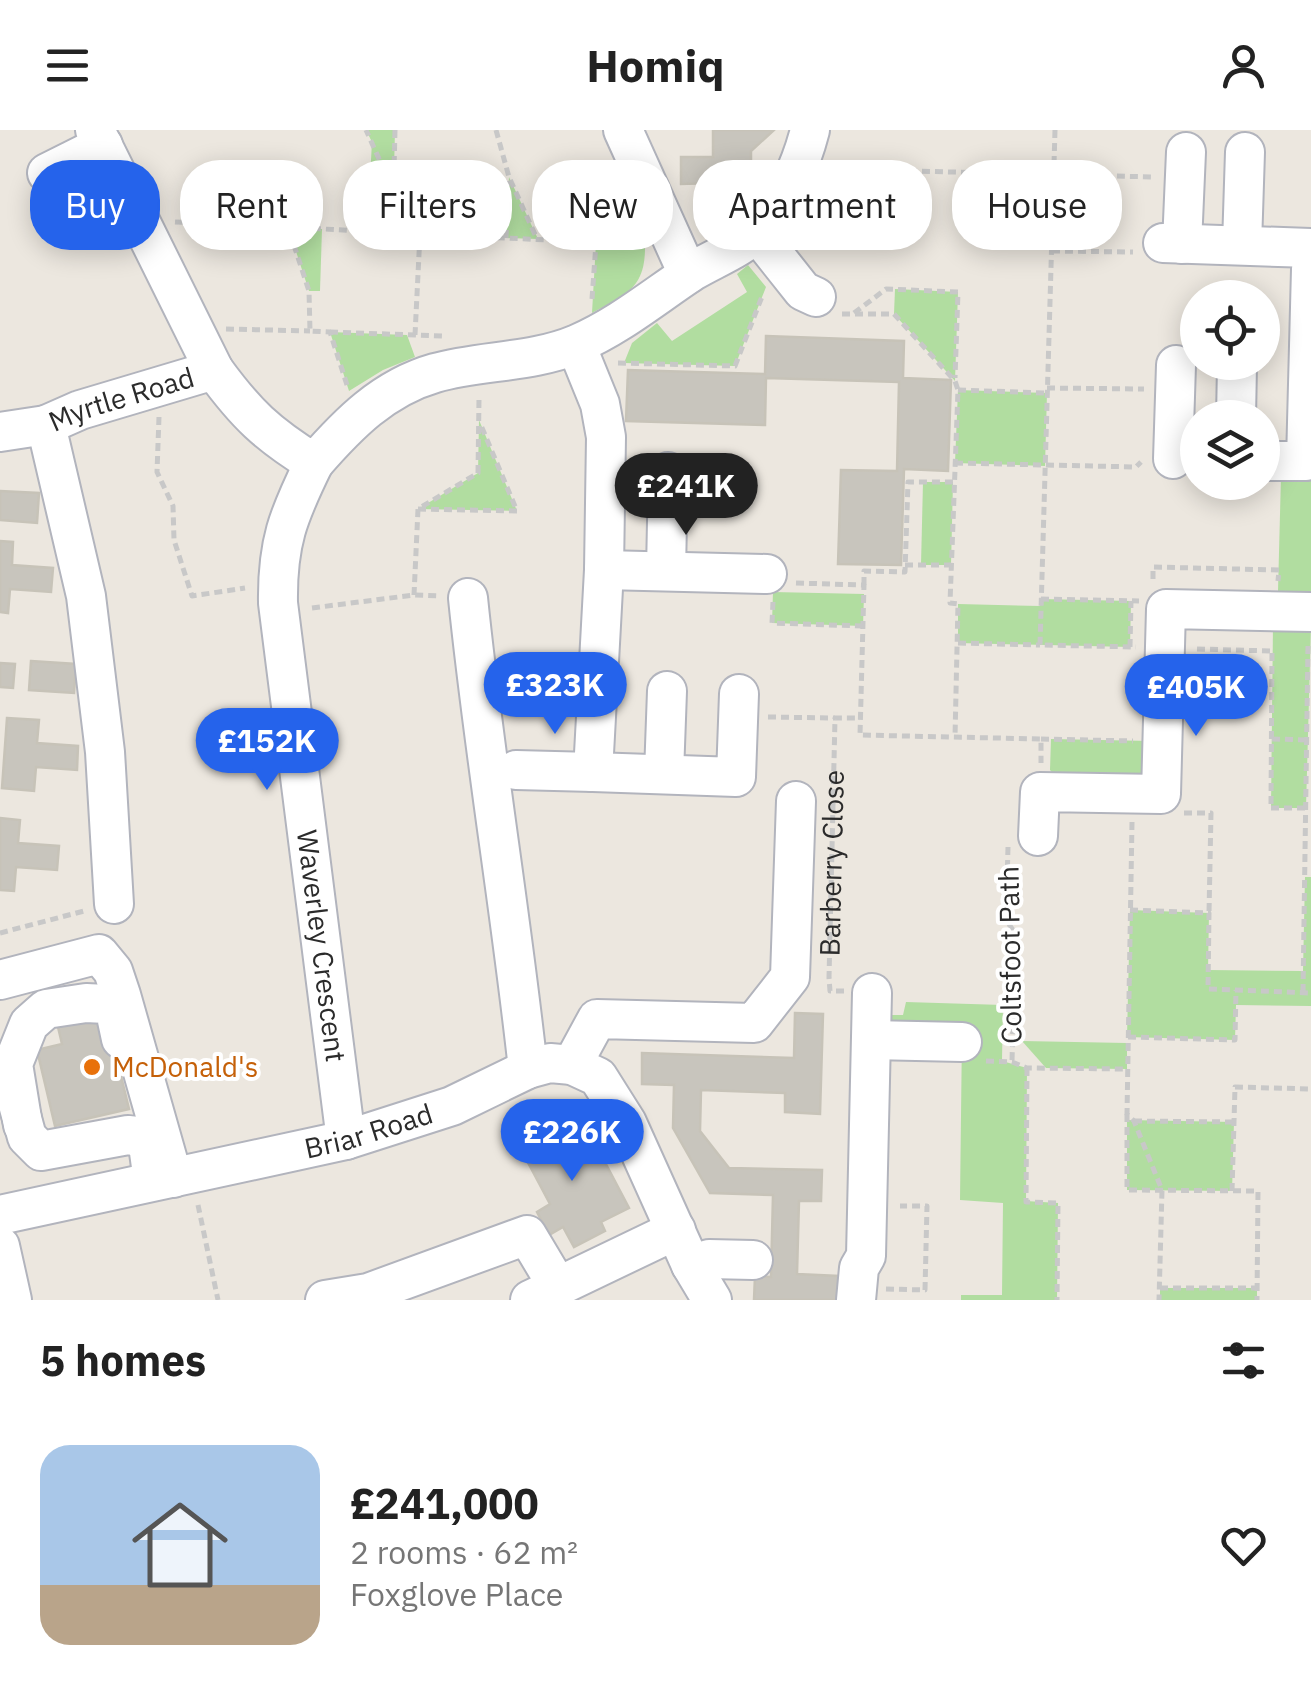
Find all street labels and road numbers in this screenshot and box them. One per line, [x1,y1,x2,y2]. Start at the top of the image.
street label: Myrtle Road [42,358,198,440]
street label: Barberry Close [811,769,852,957]
street label: Waverley Crescent [289,828,355,1064]
street label: Coltsfoot Path [989,866,1030,1044]
street label: Briar Road [301,1094,437,1166]

